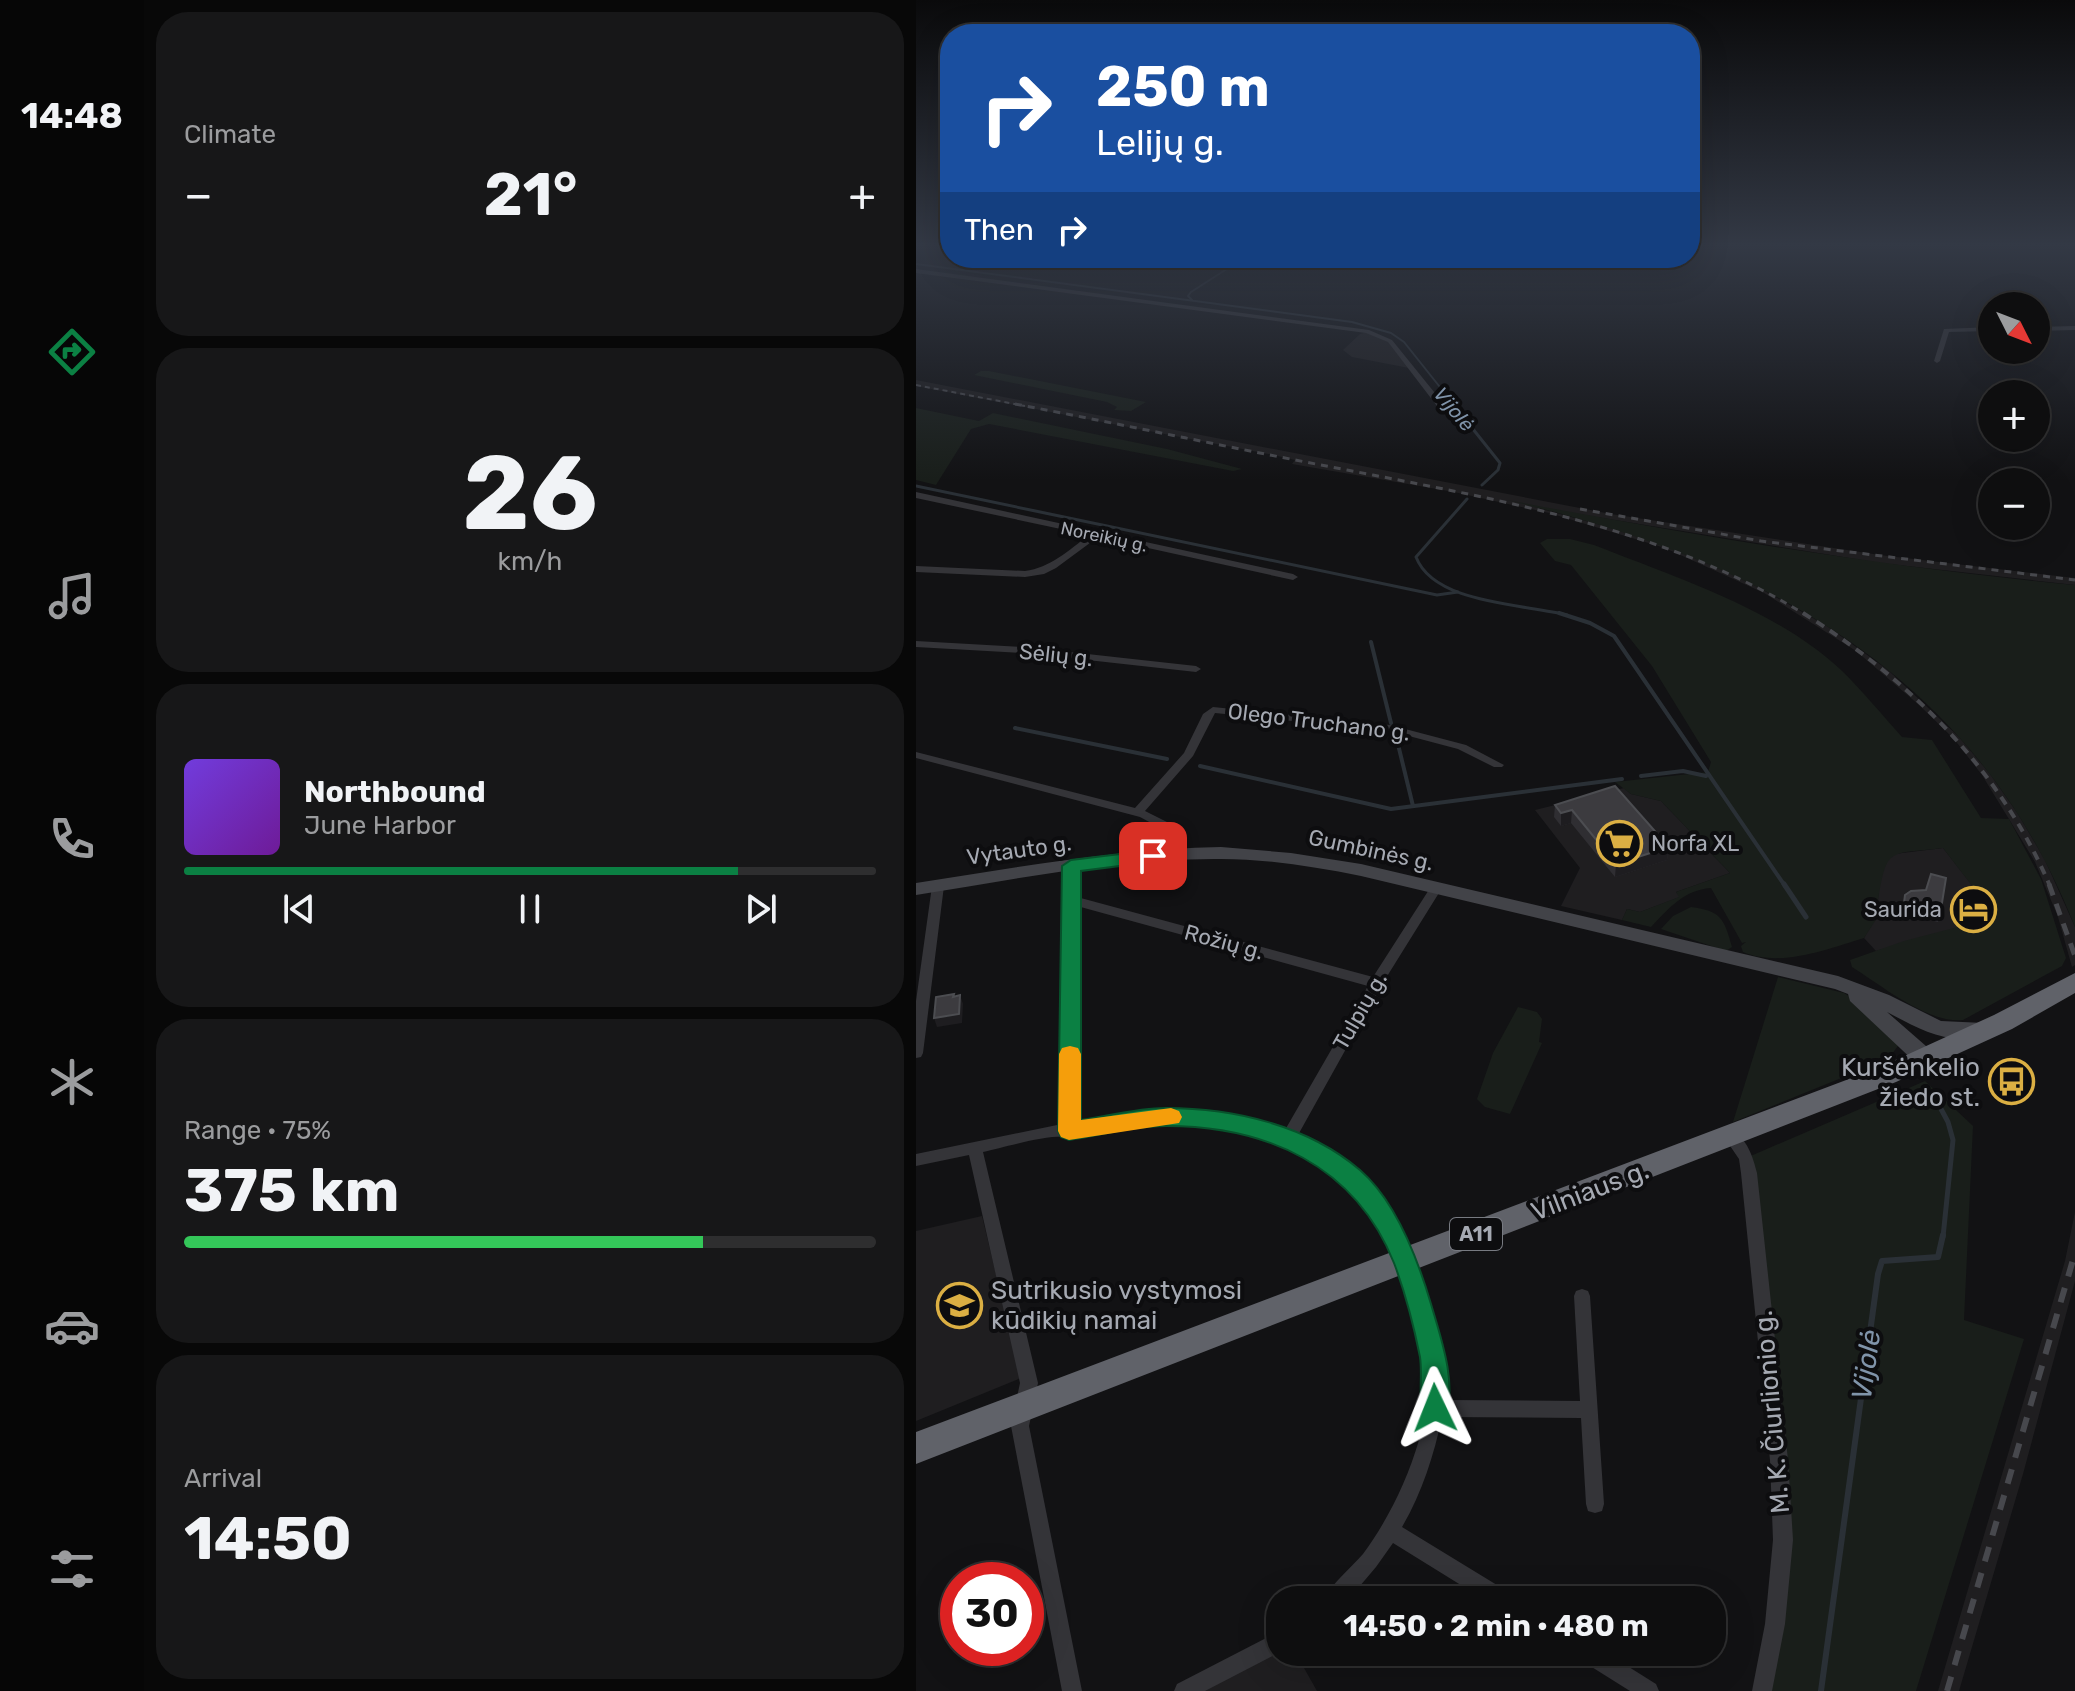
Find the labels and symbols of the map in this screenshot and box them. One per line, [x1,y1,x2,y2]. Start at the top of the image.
north arrow [1978,292,2050,364]
water label: Vijolė [1429,382,1479,436]
street label: Noreikių g. [1059,517,1149,557]
street label: Sėlių g. [1018,638,1094,672]
street label: Olego Truchano g. [1226,697,1412,747]
supermarket icon: Norfa XL [1596,819,1644,867]
pin [1119,822,1187,890]
street label: Gumbinės g. [1306,824,1436,876]
street label: Vytauto g. [965,829,1073,871]
place label: Norfa XL [1651,830,1739,857]
hotel icon: Saurida [1949,885,1997,933]
place label: Saurida [1864,896,1942,923]
street label: Rožių g. [1182,919,1266,965]
street label: Tulpių g. [1327,967,1393,1055]
place label: Kuršėnkelio žiedo st. [1841,1052,1980,1113]
bus stop icon: Kuršėnkelio žiedo st. [1987,1058,2035,1106]
street label: Vilniaus g. [1527,1154,1653,1228]
road number: A11 [1450,1218,1502,1250]
place label: Sutrikusio vystymosi kūdikių namai [991,1275,1242,1336]
school or university icon: Sutrikusio vystymosi kūdikių namai [936,1281,984,1329]
street label: M. K. Čiurlionio g. [1748,1309,1796,1515]
water label: Vijolė [1845,1327,1887,1402]
position arrow [1393,1366,1477,1450]
speed limit sign: 30 [940,1562,1044,1666]

